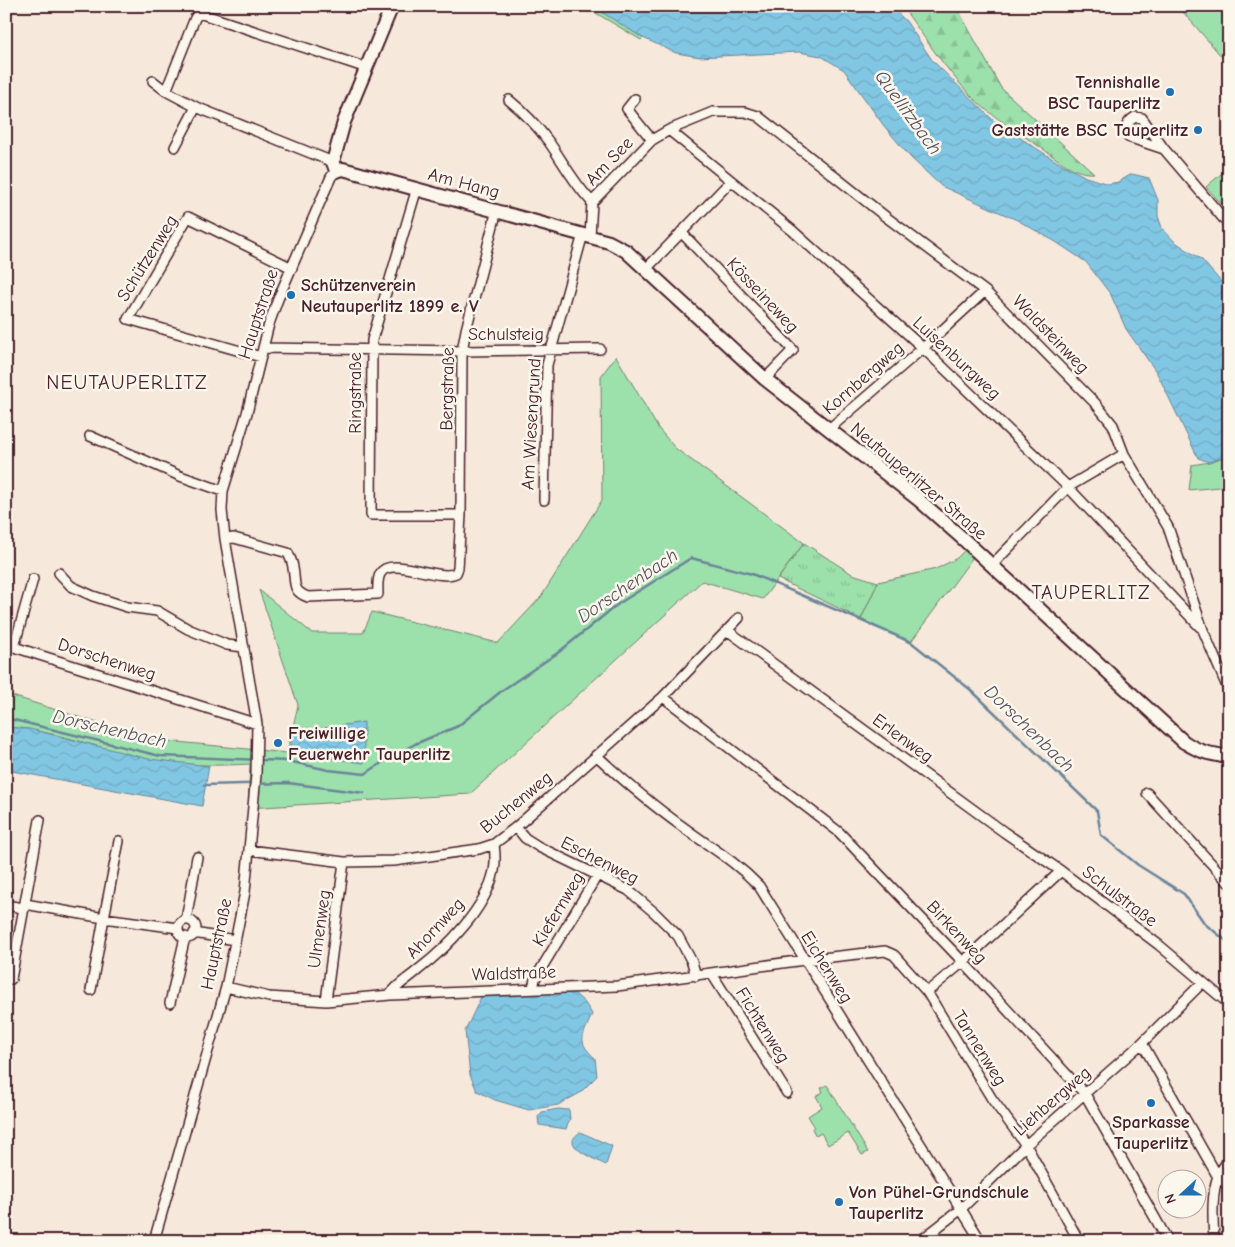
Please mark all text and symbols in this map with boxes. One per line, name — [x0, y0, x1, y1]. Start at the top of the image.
water label: Quellitzbach — [870, 66, 946, 159]
place label: Tennishalle BSC Tauperlitz — [1048, 72, 1160, 114]
marker: Tennishalle BSC Tauperlitz — [1164, 86, 1176, 98]
place label: Gaststätte BSC Tauperlitz — [991, 120, 1188, 141]
marker: Gaststätte BSC Tauperlitz — [1192, 124, 1204, 136]
street label: Am See — [581, 133, 638, 190]
street label: Am Hang — [426, 164, 502, 203]
street label: Schützenweg — [113, 211, 182, 305]
street label: Kösseineweg — [722, 253, 803, 337]
street label: Hauptstraße — [234, 267, 283, 362]
place label: Schützenverein Neutauperlitz 1899 e. V — [301, 275, 479, 317]
marker: Schützenverein Neutauperlitz 1899 e. V — [285, 289, 297, 301]
street label: Waldsteinweg — [1008, 291, 1093, 378]
street label: Luisenburgweg — [908, 312, 1005, 404]
street label: Schulsteig — [468, 324, 544, 345]
street label: Kornbergweg — [819, 337, 908, 419]
street label: Bergstraße — [436, 347, 459, 431]
street label: Ringstraße — [345, 352, 366, 434]
street label: Am Wiesengrund — [518, 358, 545, 490]
district label: NEUTAUPERLITZ — [46, 371, 208, 394]
street label: Neutauperlitzer Straße — [846, 418, 991, 544]
water label: Dorschenbach — [573, 544, 682, 627]
district label: TAUPERLITZ — [1031, 581, 1151, 604]
street label: Dorschenweg — [55, 634, 158, 685]
water label: Dorschenbach — [980, 680, 1079, 777]
water label: Dorschenbach — [51, 705, 169, 753]
street label: Erlenweg — [868, 709, 937, 767]
place label: Freiwillige Feuerwehr Tauperlitz — [288, 723, 450, 765]
marker: Freiwillige Feuerwehr Tauperlitz — [272, 737, 284, 749]
street label: Buchenweg — [476, 767, 557, 838]
street label: Eschenweg — [557, 832, 642, 889]
street label: Schulstraße — [1078, 861, 1161, 931]
street label: Kiefernweg — [528, 868, 589, 950]
street label: Ulmenweg — [304, 888, 335, 970]
street label: Ahornweg — [402, 893, 469, 963]
street label: Hauptstraße — [197, 896, 236, 992]
street label: Birkenweg — [922, 896, 991, 968]
street label: Eichenweg — [796, 927, 857, 1007]
street label: Waldstraße — [471, 962, 557, 985]
street label: Fichtenweg — [731, 983, 794, 1067]
street label: Tannenweg — [948, 1007, 1011, 1090]
street label: Liehbergweg — [1009, 1062, 1095, 1141]
marker: Sparkasse Tauperlitz — [1145, 1097, 1157, 1109]
place label: Sparkasse Tauperlitz — [1112, 1112, 1190, 1154]
north arrow — [1158, 1170, 1208, 1220]
place label: Von Pühel-Grundschule Tauperlitz — [849, 1182, 1029, 1224]
text: N — [1161, 1191, 1180, 1206]
marker: Von Pühel-Grundschule Tauperlitz — [833, 1196, 845, 1208]

